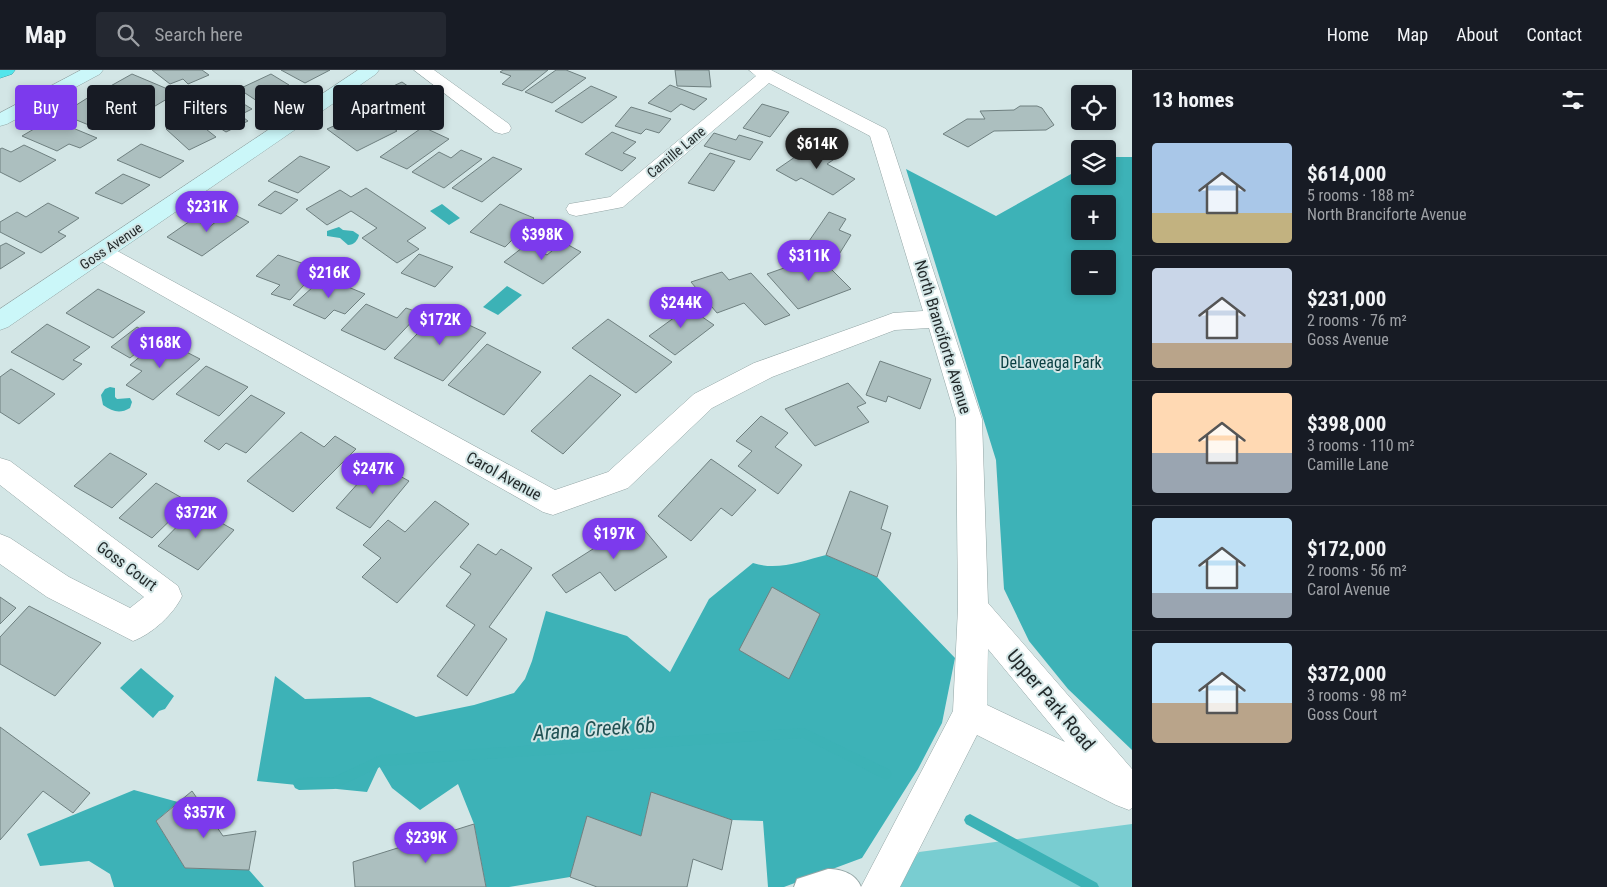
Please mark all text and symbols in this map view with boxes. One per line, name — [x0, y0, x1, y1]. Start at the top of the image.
search box — [96, 12, 446, 57]
text: Map — [25, 21, 66, 49]
icon: search — [114, 21, 142, 49]
text: Search here — [154, 23, 243, 46]
text: Home — [1327, 24, 1369, 45]
text: Map — [1397, 24, 1428, 45]
text: About — [1456, 24, 1498, 45]
text: Contact — [1526, 24, 1582, 45]
chip: Buy — [15, 85, 77, 130]
chip: Rent — [87, 85, 155, 130]
chip: Filters — [165, 85, 245, 130]
chip: New — [255, 85, 323, 130]
chip: Apartment — [333, 85, 444, 130]
map controls — [1071, 85, 1116, 295]
button: locate — [1071, 85, 1116, 130]
icon: filters — [1559, 86, 1587, 114]
text: 13 homes — [1152, 88, 1234, 112]
street label: Camille Lane — [644, 123, 709, 181]
pin: $614K — [782, 128, 852, 170]
text: $614K — [796, 134, 838, 153]
button: layers — [1071, 140, 1116, 185]
text: $614,000 — [1307, 162, 1386, 186]
icon: home — [1192, 163, 1252, 223]
text: 5 rooms · 188 m² — [1307, 186, 1415, 205]
pin: $231K — [172, 190, 242, 233]
button: + — [1071, 195, 1116, 240]
text: $231K — [186, 197, 228, 216]
text: North Branciforte Avenue — [1307, 205, 1466, 224]
pin: $398K — [507, 218, 577, 261]
street label: Goss Avenue — [77, 219, 146, 273]
text: $398K — [521, 225, 563, 244]
pin: $311K — [774, 240, 844, 282]
text: $311K — [788, 246, 830, 265]
button: − — [1071, 250, 1116, 295]
pin: $216K — [294, 256, 364, 299]
street label: North Branciforte Avenue — [911, 258, 975, 416]
text: $216K — [308, 263, 350, 282]
pin: $244K — [646, 286, 716, 329]
text: $231,000 — [1307, 287, 1386, 311]
icon: home — [1192, 288, 1252, 348]
text: $244K — [660, 293, 702, 312]
pin: $172K — [405, 304, 475, 346]
text: $172K — [419, 310, 461, 329]
text: 2 rooms · 76 m² — [1307, 311, 1407, 330]
pin: $168K — [125, 326, 195, 369]
text: Goss Avenue — [1307, 330, 1389, 349]
text: $168K — [139, 333, 181, 352]
park label: DeLaveaga Park — [1000, 353, 1103, 372]
text: $398,000 — [1307, 412, 1386, 436]
icon: home — [1192, 413, 1252, 473]
text: 3 rooms · 110 m² — [1307, 436, 1415, 455]
street label: Carol Avenue — [463, 448, 545, 504]
pin: $247K — [338, 452, 408, 495]
text: Camille Lane — [1307, 455, 1389, 474]
text: $247K — [352, 459, 394, 478]
pin: $372K — [161, 496, 231, 539]
text: $372K — [175, 503, 217, 522]
pin: $197K — [579, 518, 649, 560]
text: $197K — [593, 524, 635, 543]
street label: Goss Court — [93, 537, 161, 595]
text: $172,000 — [1307, 537, 1386, 561]
icon: home — [1192, 538, 1252, 598]
text: 2 rooms · 56 m² — [1307, 561, 1407, 580]
text: Carol Avenue — [1307, 580, 1390, 599]
street label: Upper Park Road — [1002, 645, 1100, 755]
text: $372,000 — [1307, 662, 1386, 686]
icon: home — [1192, 663, 1252, 723]
text: 3 rooms · 98 m² — [1307, 686, 1407, 705]
text: Goss Court — [1307, 705, 1378, 724]
water label: Arana Creek 6b — [531, 713, 656, 745]
pin: $357K — [169, 796, 239, 839]
text: $357K — [183, 803, 225, 822]
pin: $239K — [391, 822, 461, 864]
text: $239K — [405, 828, 447, 847]

